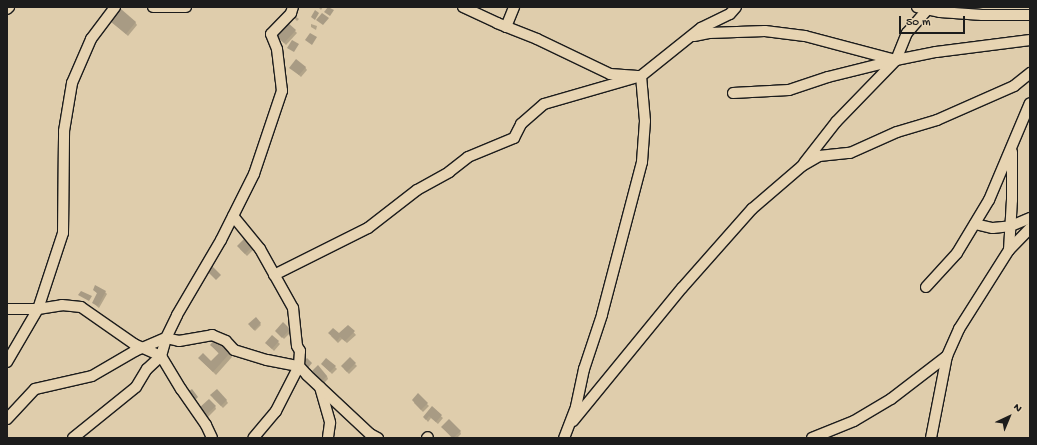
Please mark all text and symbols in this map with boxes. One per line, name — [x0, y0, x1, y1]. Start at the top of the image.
scale bar — [901, 8, 967, 34]
text: 50 m — [906, 16, 931, 30]
north arrow — [989, 397, 1029, 437]
text: N — [1011, 402, 1024, 415]

